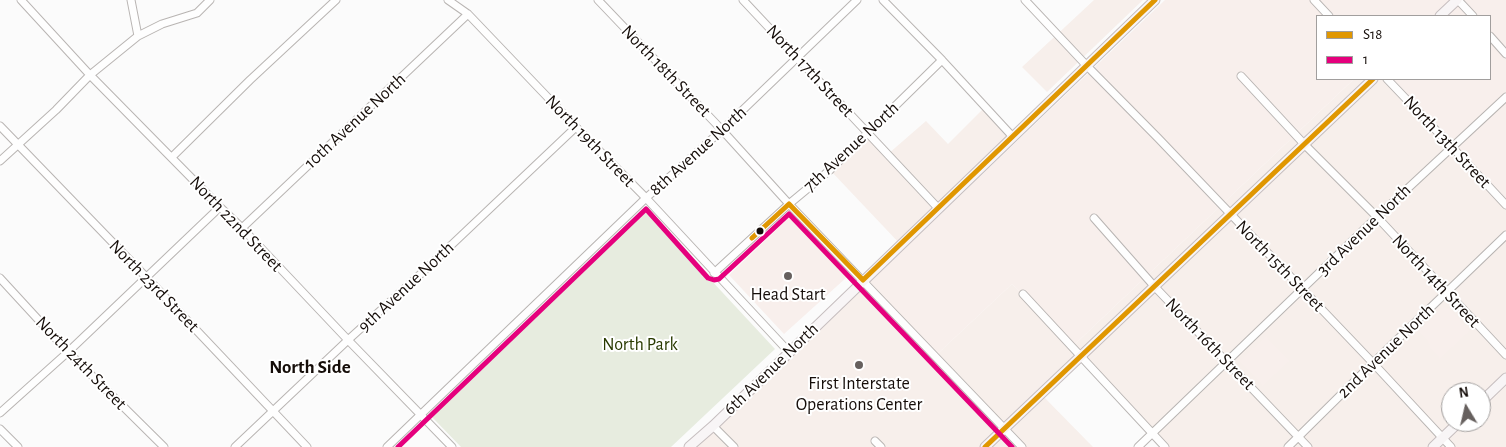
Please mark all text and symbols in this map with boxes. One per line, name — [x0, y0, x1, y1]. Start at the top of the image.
legend — [1316, 15, 1491, 80]
street label: North 18th Street — [617, 20, 715, 122]
street label: North 17th Street — [762, 20, 858, 122]
text: S18 — [1363, 27, 1382, 42]
text: 1 — [1363, 52, 1368, 67]
street label: 10th Avenue North — [300, 69, 410, 173]
street label: North 19th Street — [541, 90, 639, 192]
street label: North 13th Street — [1399, 91, 1495, 193]
street label: 7th Avenue North — [799, 97, 903, 197]
street label: 8th Avenue North — [645, 102, 751, 200]
street label: North 22nd Street — [185, 172, 287, 276]
street label: 3rd Avenue North — [1312, 180, 1416, 280]
street label: North 15th Street — [1231, 216, 1329, 316]
unlabelled marker — [755, 226, 765, 236]
street label: North 14th Street — [1387, 230, 1485, 332]
street label: North 23rd Street — [104, 235, 204, 337]
street label: 9th Avenue North — [353, 237, 459, 337]
marker: Head Start — [782, 270, 794, 282]
place label: Head Start — [751, 284, 825, 306]
street label: North 16th Street — [1161, 293, 1259, 395]
street label: 2nd Avenue North — [1333, 299, 1439, 403]
street label: North 24th Street — [31, 312, 131, 414]
street label: 6th Avenue North — [719, 318, 823, 420]
park label: North Park — [602, 334, 678, 356]
district label: North Side — [269, 356, 351, 378]
marker: First Interstate Operations Center — [853, 359, 865, 371]
place label: First Interstate Operations Center — [796, 373, 922, 416]
north arrow — [1441, 382, 1491, 432]
text: N — [1458, 385, 1470, 401]

